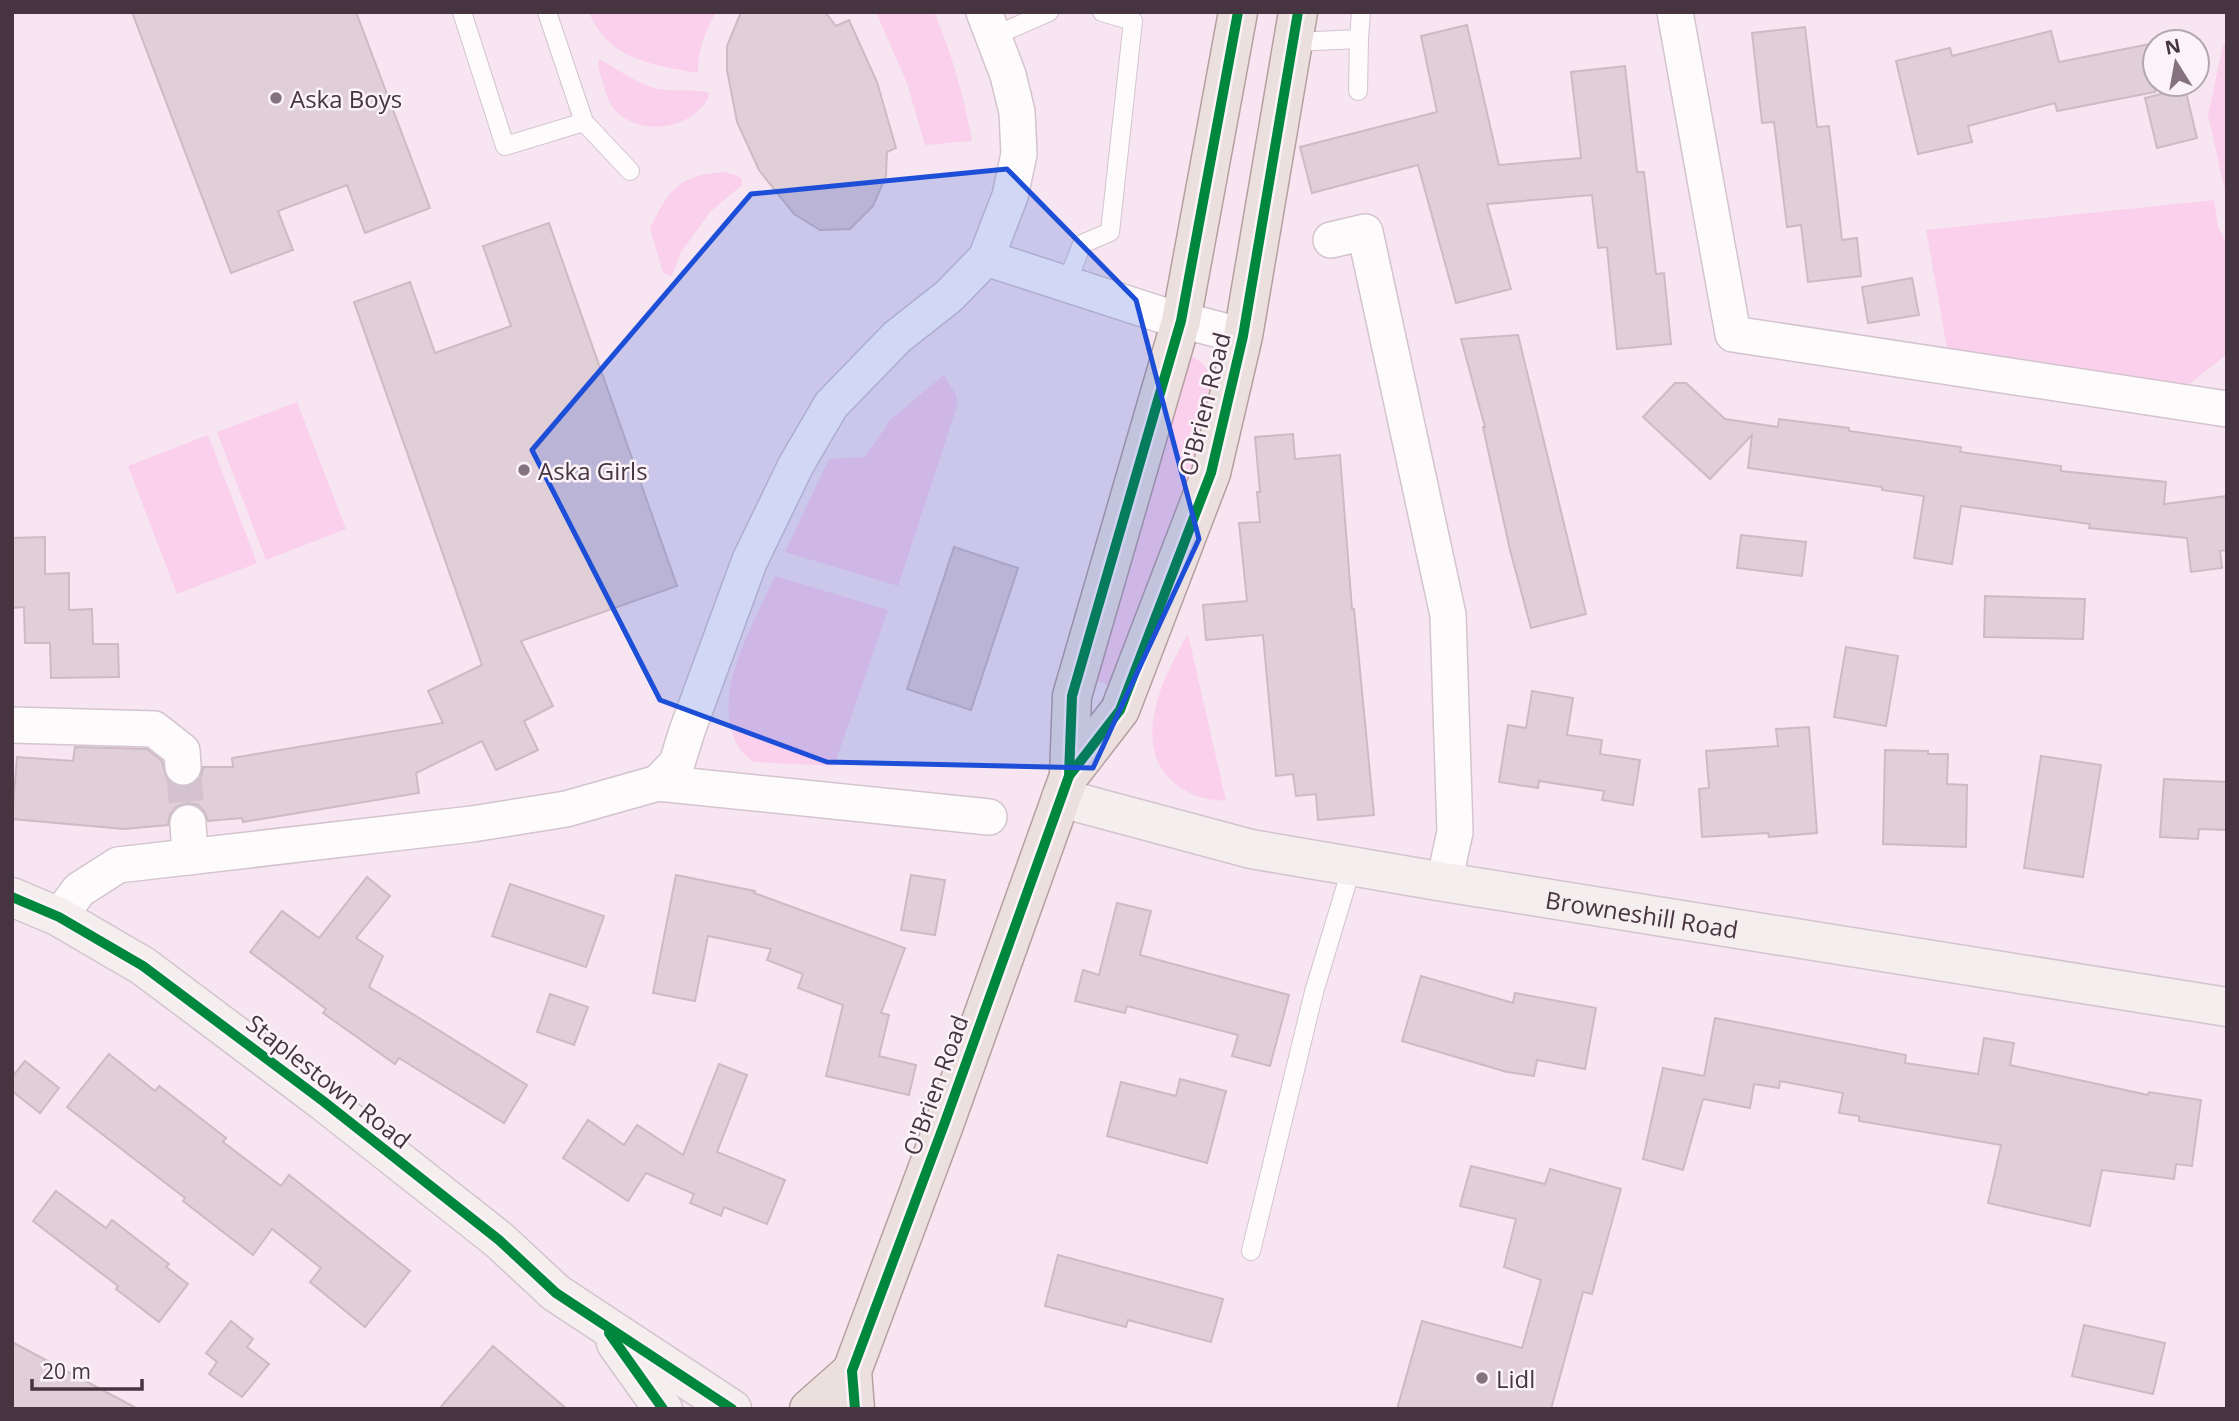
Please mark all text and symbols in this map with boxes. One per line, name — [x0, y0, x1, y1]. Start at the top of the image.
north arrow — [2141, 28, 2211, 98]
text: N — [2163, 32, 2183, 61]
place label: Aska Boys — [290, 82, 402, 115]
marker: Aska Boys — [268, 90, 284, 106]
street label: O'Brien Road — [1170, 329, 1238, 479]
place label: Aska Girls — [538, 454, 648, 487]
marker: Aska Girls — [516, 462, 532, 478]
street label: Browneshill Road — [1543, 882, 1741, 945]
street label: Staplestown Road — [240, 1006, 418, 1156]
street label: O'Brien Road — [894, 1010, 976, 1160]
scale bar — [32, 1348, 142, 1392]
text: 20 m — [42, 1357, 91, 1385]
place label: Lidl — [1496, 1362, 1535, 1395]
marker: Lidl — [1474, 1370, 1490, 1386]

